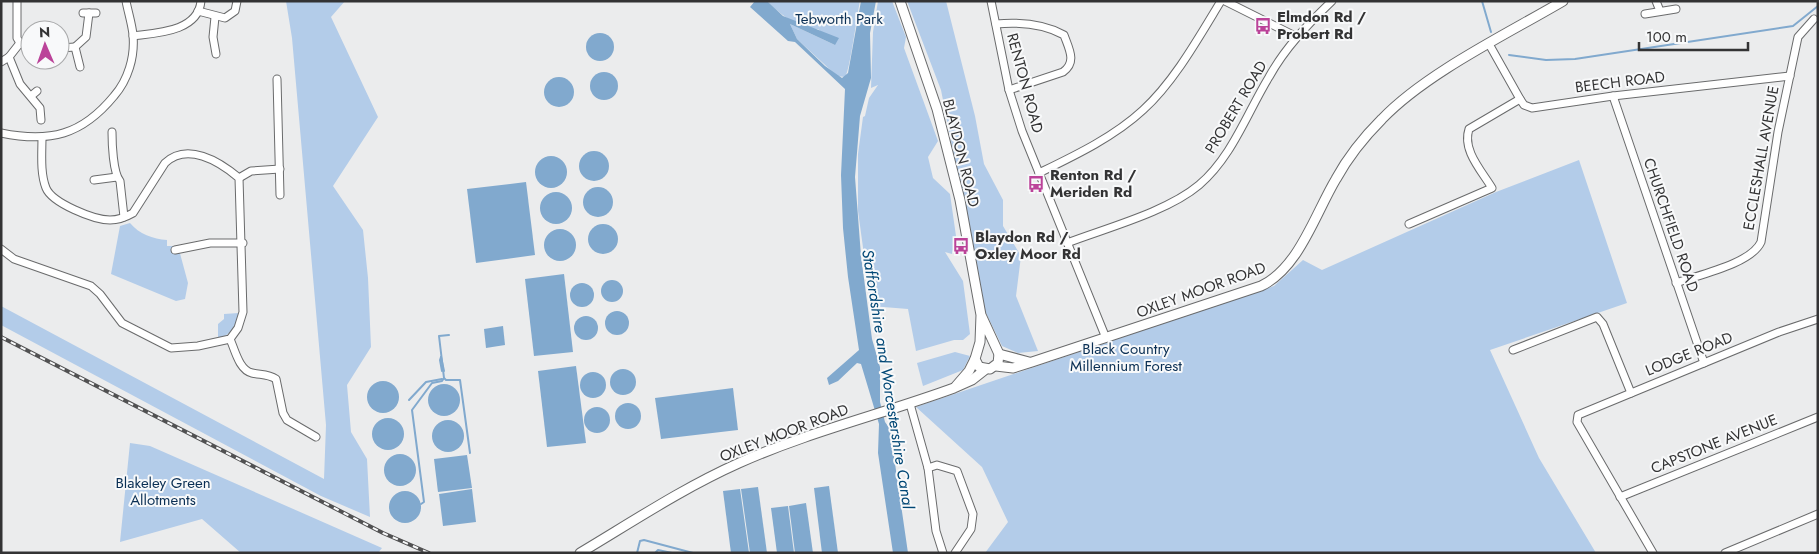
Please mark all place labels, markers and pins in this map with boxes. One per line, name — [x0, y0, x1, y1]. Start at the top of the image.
place label: Elmdon Rd / Probert Rd — [1277, 6, 1366, 45]
bus stop icon: Elmdon Rd / Probert Rd — [1253, 16, 1273, 36]
place label: Renton Rd / Meriden Rd — [1050, 164, 1136, 203]
bus stop icon: Renton Rd / Meriden Rd — [1026, 174, 1046, 194]
place label: Blaydon Rd / Oxley Moor Rd — [975, 226, 1081, 265]
bus stop icon: Blaydon Rd / Oxley Moor Rd — [951, 236, 971, 256]

